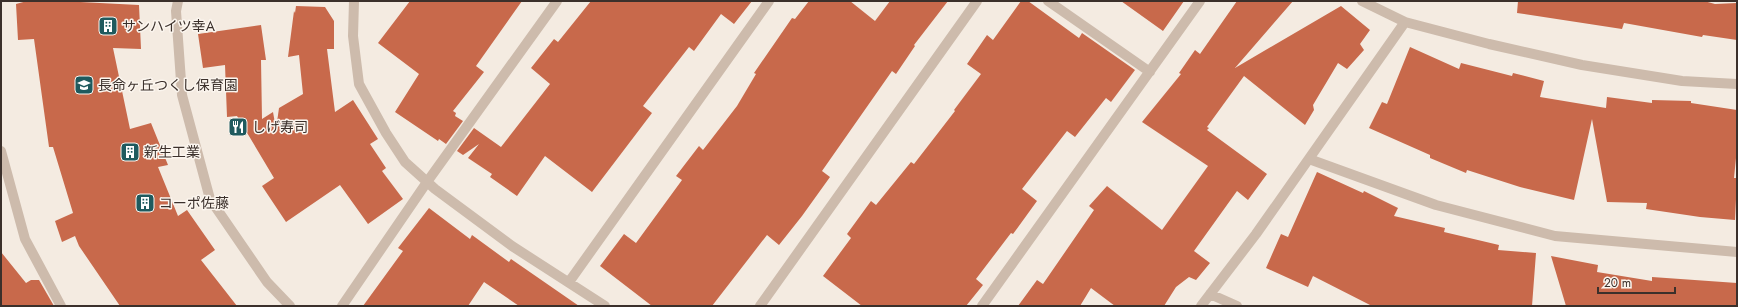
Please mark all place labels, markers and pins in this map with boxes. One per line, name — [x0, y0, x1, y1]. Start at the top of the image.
building icon: サンハイツ幸A — [97, 15, 119, 37]
place label: サンハイツ幸A — [122, 16, 216, 36]
school or university icon: 長命ヶ丘つくし保育園 — [73, 74, 95, 96]
place label: 長命ヶ丘つくし保育園 — [98, 75, 238, 95]
restaurant icon: しげ寿司 — [227, 116, 249, 138]
place label: しげ寿司 — [252, 117, 308, 137]
building icon: 新生工業 — [119, 141, 141, 163]
place label: 新生工業 — [144, 142, 200, 162]
building icon: コーポ佐藤 — [134, 192, 156, 214]
place label: コーポ佐藤 — [159, 193, 229, 213]

